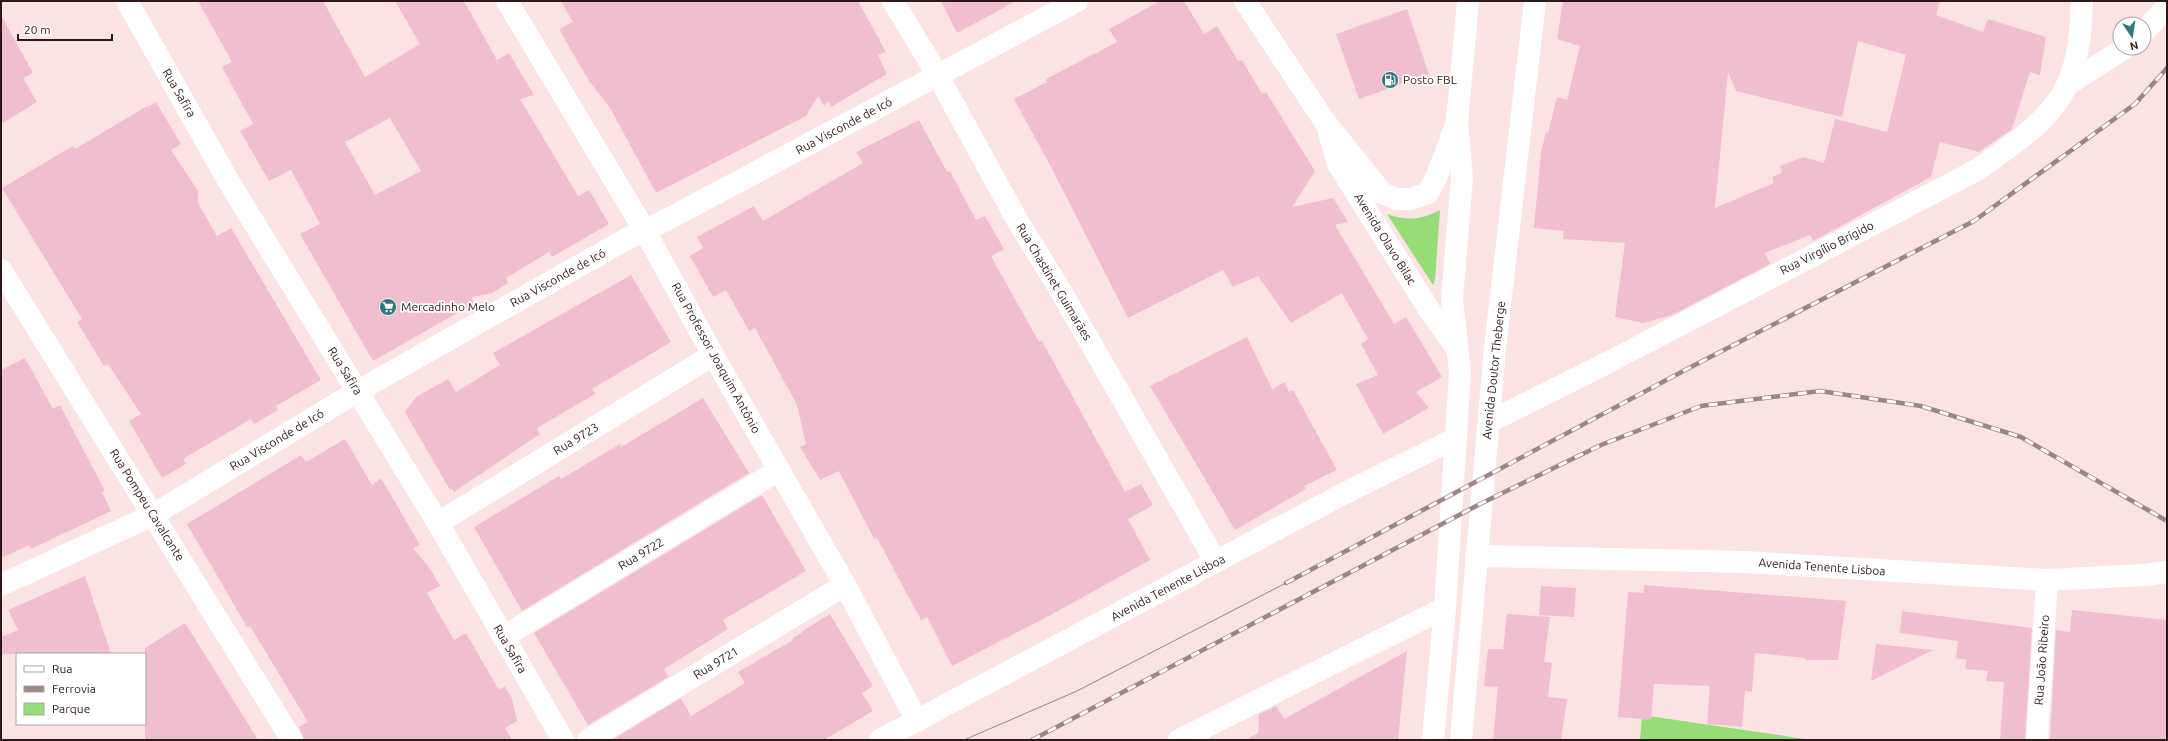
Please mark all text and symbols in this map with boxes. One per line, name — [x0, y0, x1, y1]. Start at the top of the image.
scale bar — [18, 16, 112, 42]
north arrow — [2112, 16, 2152, 56]
text: 20 m — [24, 23, 51, 36]
text: N — [2129, 39, 2140, 53]
street label: Rua Safira — [160, 66, 199, 119]
fuel station icon: Posto FBL — [1380, 70, 1400, 90]
place label: Posto FBL — [1403, 73, 1457, 86]
street label: Rua Visconde de Icó — [793, 95, 894, 156]
street label: Avenida Olavo Bilac — [1352, 191, 1419, 287]
street label: Rua Virgílio Brígido — [1778, 218, 1876, 277]
street label: Rua Chastinet Guimarães — [1014, 221, 1095, 343]
street label: Rua Visconde de Icó — [508, 246, 608, 309]
street label: Rua Professor Joaquim Antônio — [670, 280, 763, 435]
supermarket icon: Mercadinho Melo — [378, 297, 398, 317]
place label: Mercadinho Melo — [401, 300, 495, 313]
street label: Avenida Doutor Theberge — [1480, 300, 1507, 440]
street label: Rua Safira — [326, 344, 365, 397]
street label: Rua Visconde de Icó — [227, 406, 326, 473]
street label: Rua 9723 — [551, 420, 601, 457]
street label: Rua Pompeu Cavalcante — [108, 446, 187, 563]
street label: Rua 9722 — [616, 535, 666, 572]
street label: Avenida Tenente Lisboa — [1108, 552, 1227, 623]
street label: Avenida Tenente Lisboa — [1758, 556, 1886, 577]
street label: Rua João Ribeiro — [2032, 614, 2051, 706]
street label: Rua Safira — [491, 622, 530, 675]
street label: Rua 9721 — [691, 644, 741, 681]
legend — [16, 653, 146, 725]
text: Rua — [52, 662, 73, 675]
text: Ferrovia — [52, 682, 96, 695]
text: Parque — [52, 702, 90, 715]

